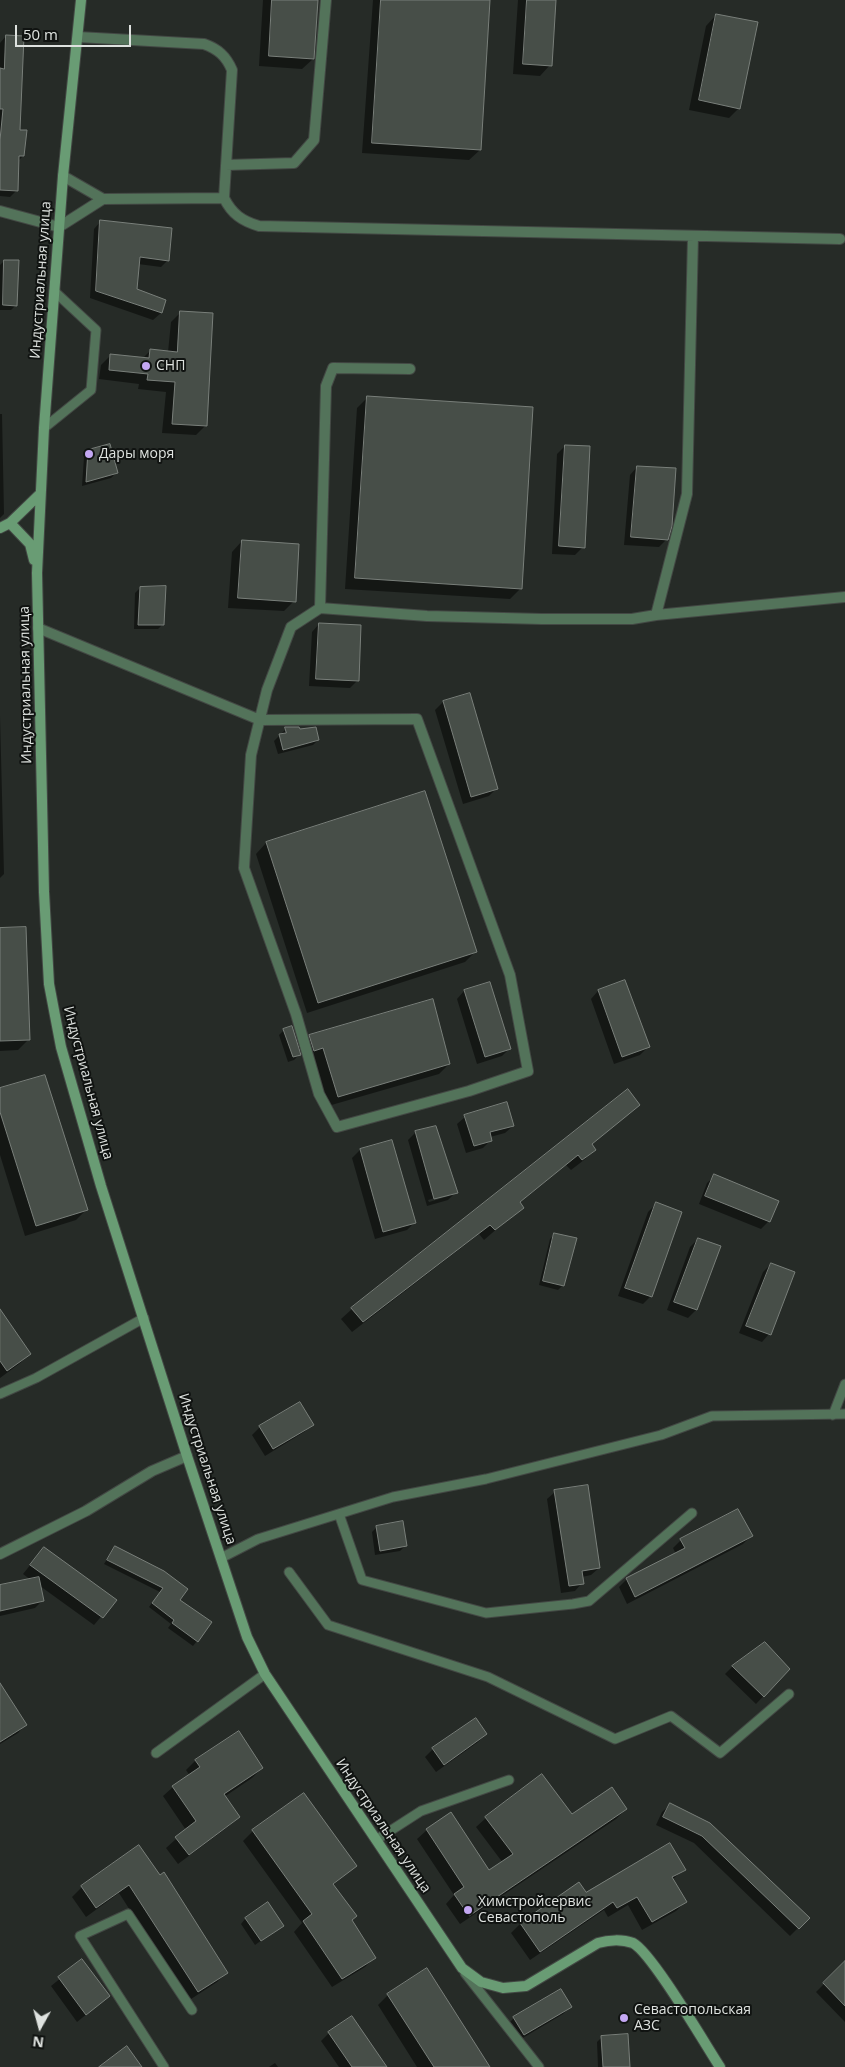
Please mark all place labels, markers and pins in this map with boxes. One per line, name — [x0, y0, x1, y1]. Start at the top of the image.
place label: СНП — [156, 358, 185, 374]
marker: СНП — [140, 360, 152, 372]
place label: Дары моря — [99, 446, 174, 462]
marker: Дары моря — [83, 448, 95, 460]
place label: Химстройсервис Севастополь — [478, 1894, 591, 1926]
marker: Химстройсервис Севастополь — [462, 1904, 474, 1916]
place label: Севастопольская АЗС — [634, 2002, 751, 2034]
marker: Севастопольская АЗС — [618, 2012, 630, 2024]

